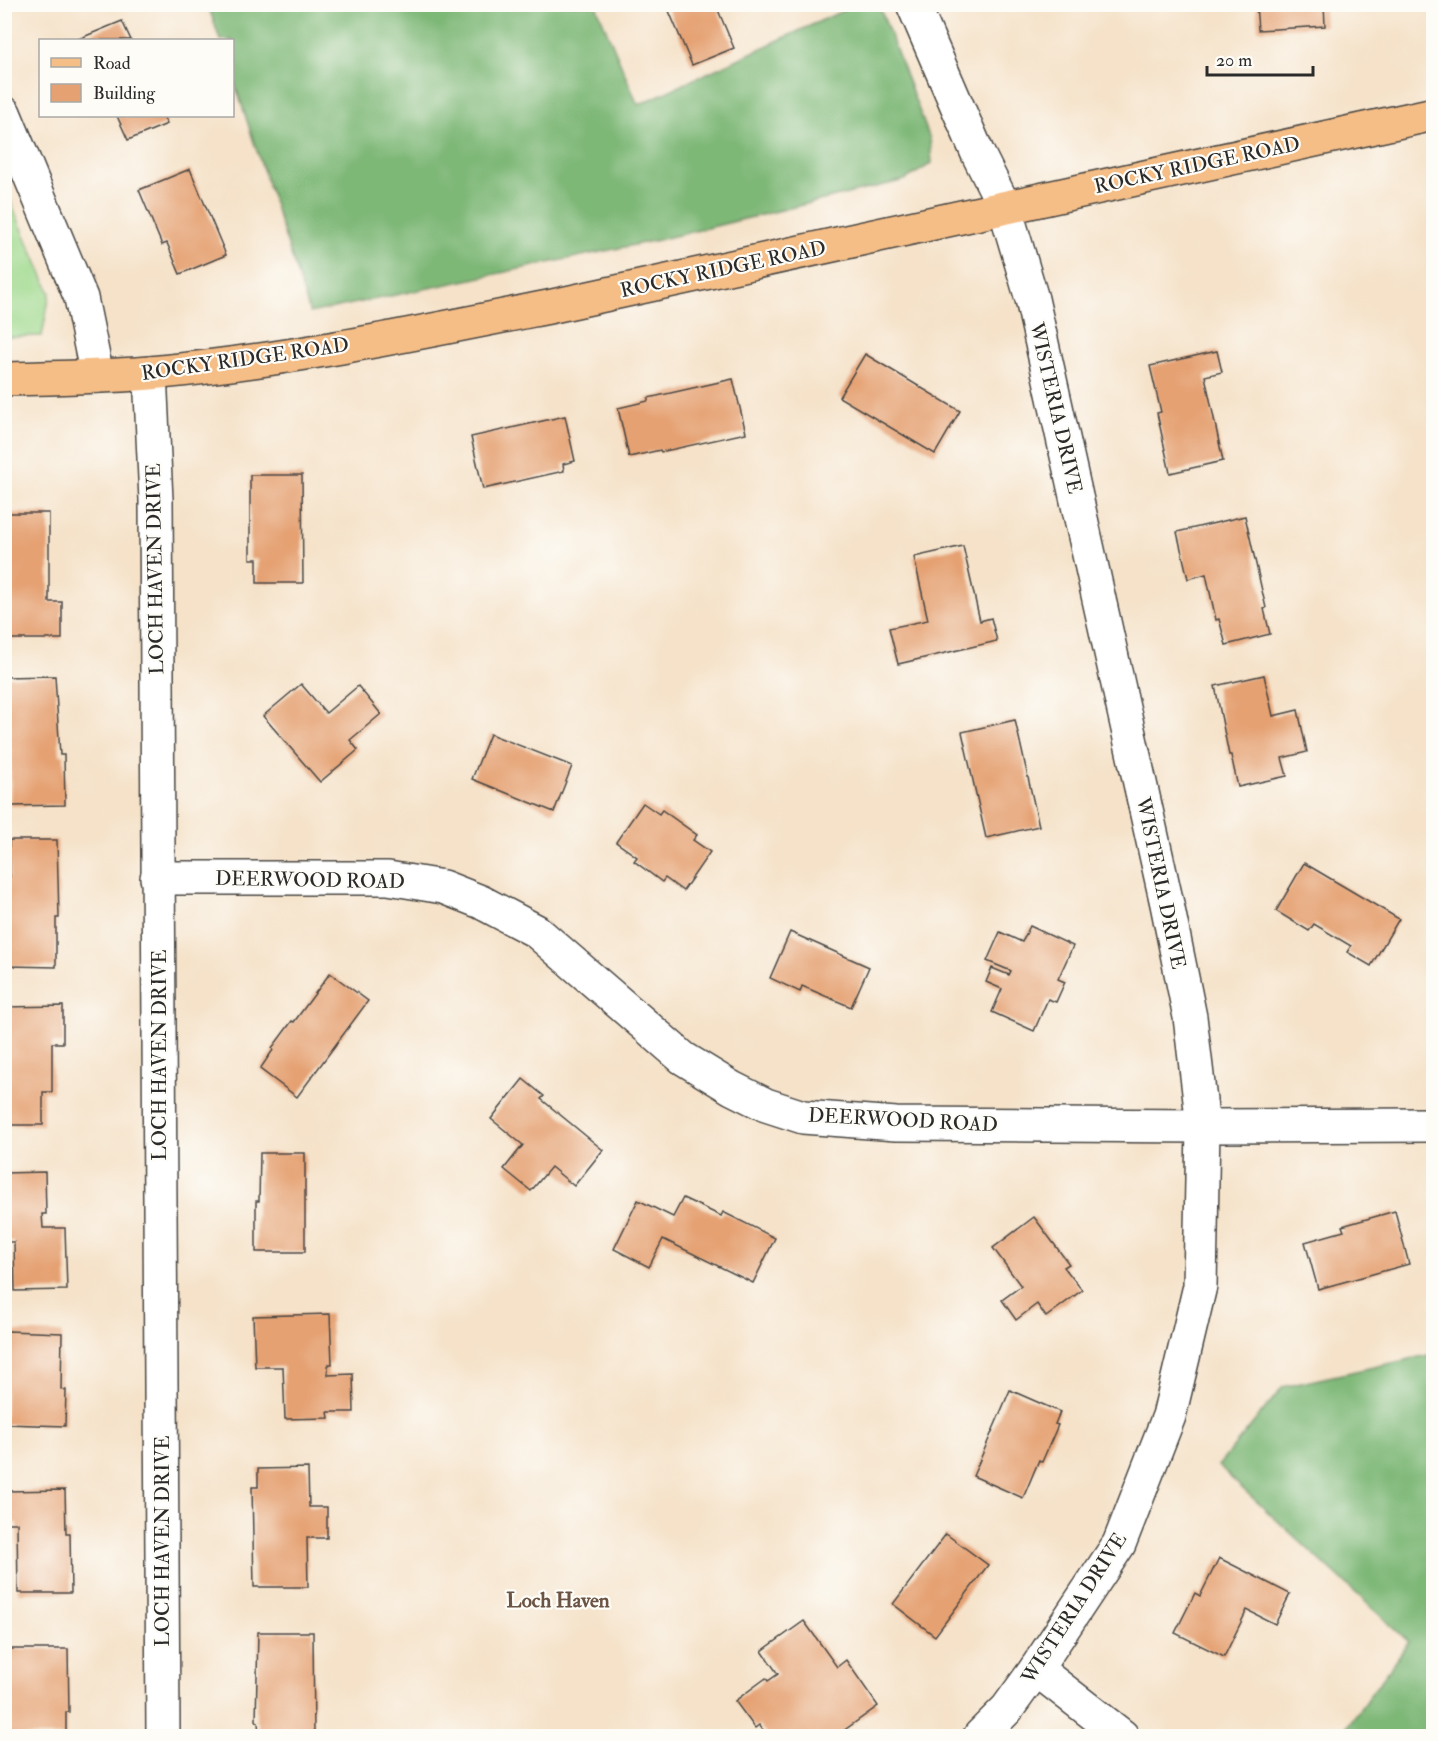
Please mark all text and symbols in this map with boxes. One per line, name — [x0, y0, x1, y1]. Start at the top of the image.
legend — [39, 39, 234, 117]
scale bar — [1207, 39, 1314, 77]
text: 20 m — [1216, 49, 1252, 72]
text: Road — [93, 52, 131, 75]
text: Building — [93, 82, 156, 105]
street label: ROCKY RIDGE ROAD — [1092, 131, 1302, 199]
street label: ROCKY RIDGE ROAD — [618, 235, 828, 303]
street label: WISTERIA DRIVE — [1024, 319, 1088, 496]
street label: ROCKY RIDGE ROAD — [139, 332, 351, 386]
street label: LOCH HAVEN DRIVE — [141, 463, 169, 675]
street label: WISTERIA DRIVE — [1130, 794, 1191, 971]
street label: DEERWOOD ROAD — [215, 866, 405, 894]
street label: LOCH HAVEN DRIVE — [147, 949, 172, 1161]
street label: DEERWOOD ROAD — [807, 1103, 999, 1137]
street label: LOCH HAVEN DRIVE — [150, 1435, 175, 1647]
street label: WISTERIA DRIVE — [1015, 1528, 1132, 1689]
district label: Loch Haven — [506, 1587, 610, 1614]

